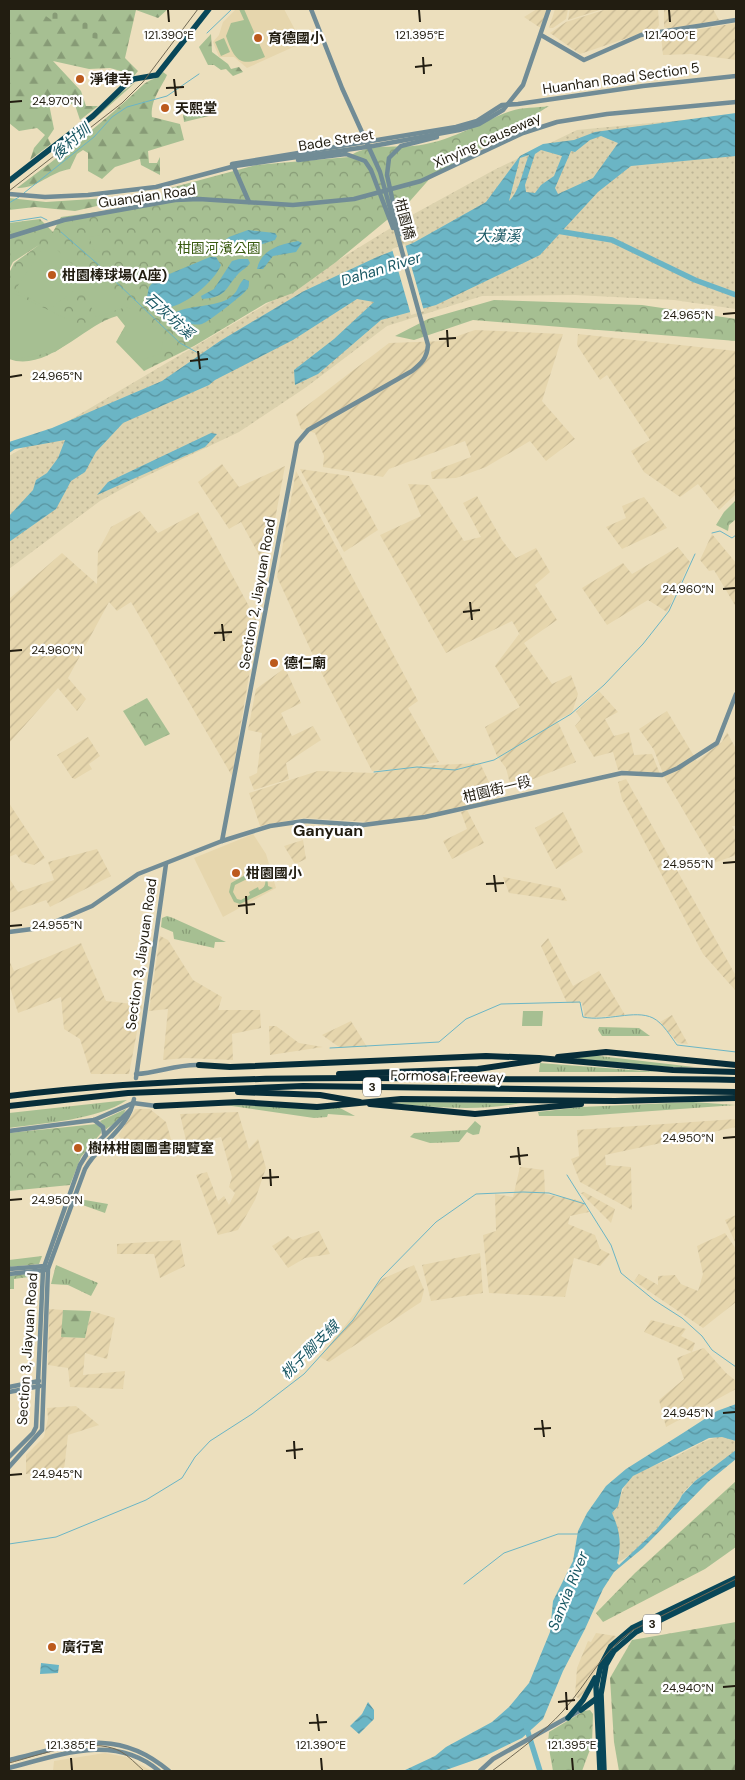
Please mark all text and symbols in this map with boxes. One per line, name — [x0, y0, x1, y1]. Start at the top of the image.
text: 121.390°E — [144, 27, 194, 43]
text: 121.395°E — [395, 27, 445, 43]
text: 121.400°E — [644, 27, 696, 43]
place label: 育德國小 — [268, 29, 324, 47]
marker: 育德國小 — [252, 32, 264, 44]
street label: Huanhan Road Section 5 — [541, 58, 701, 98]
place label: 淨律寺 — [90, 70, 132, 88]
marker: 淨律寺 — [74, 73, 86, 85]
text: 24.970°N — [32, 93, 82, 109]
place label: 天熙堂 — [175, 99, 217, 117]
marker: 天熙堂 — [159, 102, 171, 114]
street label: Xinying Causeway — [430, 108, 544, 172]
water label: 後村圳 — [47, 118, 96, 164]
street label: Bade Street — [297, 125, 375, 155]
street label: Guanqian Road — [97, 180, 197, 212]
street label: 柑園橋 — [391, 196, 419, 242]
water label: 大漢溪 — [475, 226, 522, 246]
park label: 柑園河濱公園 — [177, 239, 261, 257]
water label: Dahan River — [338, 247, 424, 291]
place label: 柑園棒球場(A座) — [62, 266, 168, 284]
marker: 柑園棒球場(A座) — [46, 269, 58, 281]
water label: 石灰坑溪 — [140, 288, 199, 345]
text: 24.965°N — [663, 307, 713, 323]
text: 24.965°N — [32, 368, 82, 384]
street label: Section 2, Jiayuan Road — [235, 517, 279, 671]
text: 24.960°N — [662, 581, 714, 597]
text: 24.960°N — [31, 642, 83, 658]
place label: 德仁廟 — [284, 654, 326, 672]
marker: 德仁廟 — [268, 657, 280, 669]
street label: 柑園街一段 — [461, 772, 533, 806]
district label: Ganyuan — [293, 820, 363, 841]
text: 24.955°N — [663, 856, 713, 872]
place label: 柑園國小 — [246, 864, 302, 882]
marker: 柑園國小 — [230, 867, 242, 879]
street label: Section 3, Jiayuan Road — [121, 877, 161, 1031]
text: 24.955°N — [32, 917, 82, 933]
street label: Formosa Freeway — [390, 1066, 504, 1086]
road number: 3 — [363, 1078, 381, 1096]
text: 24.950°N — [662, 1130, 714, 1146]
place label: 樹林柑園圖書閱覽室 — [88, 1139, 214, 1157]
marker: 樹林柑園圖書閱覽室 — [72, 1142, 84, 1154]
text: 24.950°N — [31, 1192, 83, 1208]
street label: Section 3, Jiayuan Road — [13, 1272, 41, 1426]
water label: 桃子腳支線 — [276, 1315, 345, 1384]
text: 24.945°N — [663, 1405, 713, 1421]
text: 24.945°N — [32, 1466, 82, 1482]
water label: Sanxia River — [543, 1548, 593, 1634]
road number: 3 — [643, 1615, 661, 1634]
place label: 廣行宮 — [62, 1638, 104, 1656]
marker: 廣行宮 — [46, 1641, 58, 1653]
text: 24.940°N — [662, 1680, 714, 1696]
text: 121.385°E — [46, 1737, 96, 1753]
text: 121.390°E — [296, 1737, 346, 1753]
text: 121.395°E — [547, 1737, 597, 1753]

